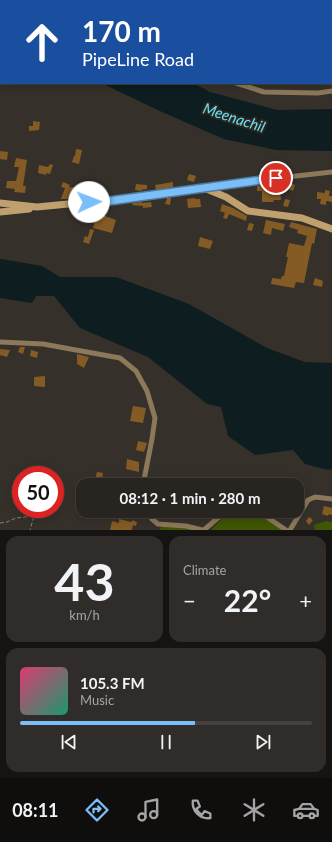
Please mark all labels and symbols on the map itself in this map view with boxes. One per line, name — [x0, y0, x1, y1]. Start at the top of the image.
water label: Meenachil — [201, 99, 268, 136]
pin — [259, 161, 293, 195]
position arrow — [68, 181, 110, 223]
speed limit sign: 50 — [12, 466, 64, 518]

